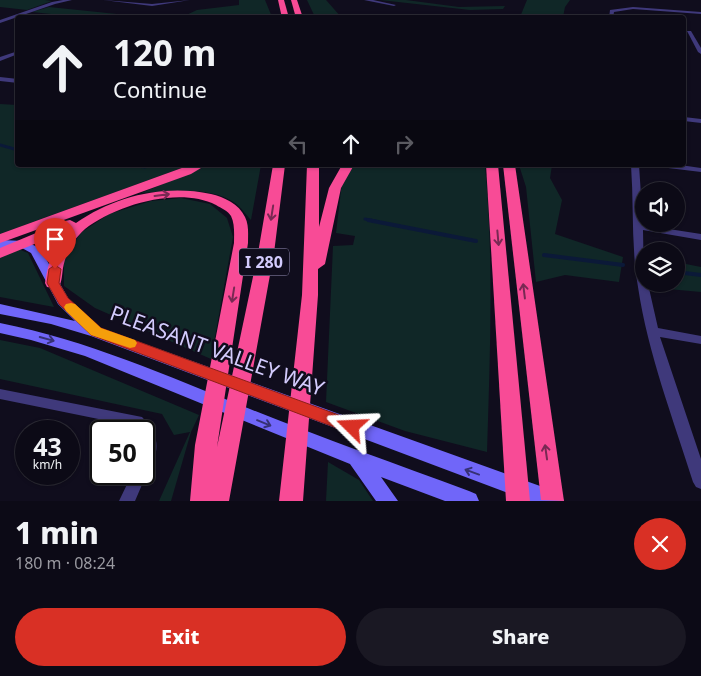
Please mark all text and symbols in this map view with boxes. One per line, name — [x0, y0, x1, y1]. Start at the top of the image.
text: 120 m — [113, 29, 216, 76]
icon: ahead — [30, 35, 95, 100]
text: Continue — [113, 74, 207, 104]
icon: left — [284, 130, 312, 158]
icon: ahead — [337, 130, 365, 158]
icon: right — [390, 130, 418, 158]
map controls — [635, 182, 685, 292]
button: sound — [635, 182, 685, 232]
one-way arrow — [154, 190, 170, 200]
one-way arrow — [267, 205, 277, 221]
pin — [34, 218, 76, 269]
icon: arrive — [41, 225, 69, 253]
one-way arrow — [493, 229, 503, 245]
button: layers — [635, 242, 685, 292]
road number: I 280 — [239, 248, 289, 276]
one-way arrow — [519, 283, 529, 299]
one-way arrow — [227, 287, 237, 303]
street label: PLEASANT VALLEY WAY — [106, 298, 328, 402]
one-way arrow — [39, 335, 55, 345]
position arrow — [325, 400, 377, 452]
one-way arrow — [256, 419, 271, 428]
speed limit sign: 50 — [90, 420, 155, 485]
text: 43 — [33, 429, 62, 463]
one-way arrow — [540, 445, 550, 461]
text: km/h — [33, 456, 62, 473]
one-way arrow — [464, 467, 480, 476]
text: 1 min — [15, 512, 99, 553]
button: close — [634, 518, 686, 570]
text: 180 m · 08:24 — [15, 552, 115, 574]
button: Exit — [15, 608, 346, 666]
button: Share — [356, 608, 686, 666]

